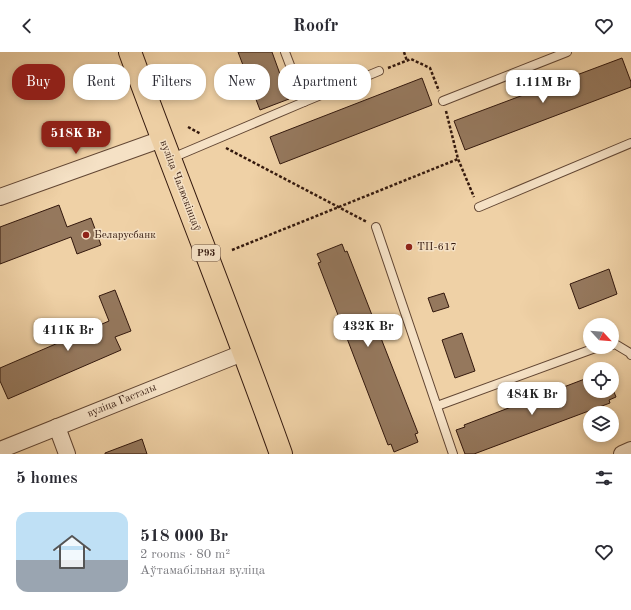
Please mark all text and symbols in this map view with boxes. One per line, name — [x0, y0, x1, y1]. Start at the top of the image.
icon: back — [16, 15, 38, 37]
icon: heart — [593, 15, 615, 37]
text: Roofr — [293, 17, 338, 35]
chip: Buy — [12, 64, 65, 100]
chip: Rent — [73, 64, 130, 100]
chip: Filters — [138, 64, 206, 100]
chip: New — [214, 64, 270, 100]
chip: Apartment — [278, 64, 371, 100]
pin: 1.11M Br — [502, 70, 584, 104]
text: 1.11M Br — [515, 76, 571, 89]
pin: 518K Br — [39, 121, 113, 155]
text: 518K Br — [50, 127, 102, 140]
street label: вуліца Чалюскінцаў — [158, 139, 202, 233]
marker: Беларусбанк — [81, 230, 91, 240]
place label: Беларусбанк — [94, 230, 156, 241]
marker: ТП-617 — [404, 242, 414, 252]
place label: ТП-617 — [417, 242, 457, 253]
road number: Р93 — [192, 245, 220, 261]
pin: 432K Br — [331, 314, 405, 348]
pin: 411K Br — [31, 318, 105, 352]
north arrow — [583, 318, 619, 354]
map controls — [583, 318, 619, 442]
text: 432K Br — [342, 320, 394, 333]
text: 411K Br — [42, 324, 94, 337]
button: locate — [583, 362, 619, 398]
street label: вуліца Гастэлы — [86, 382, 158, 420]
pin: 484K Br — [495, 382, 569, 416]
text: 484K Br — [506, 388, 558, 401]
button: layers — [583, 406, 619, 442]
icon: filters — [593, 467, 615, 489]
text: 5 homes — [16, 470, 78, 487]
icon: home — [48, 528, 96, 576]
text: 518 000 Br — [140, 528, 228, 545]
icon: heart — [593, 541, 615, 563]
text: 2 rooms · 80 m² — [140, 548, 230, 561]
text: Аўтамабільная вуліца — [140, 564, 265, 577]

